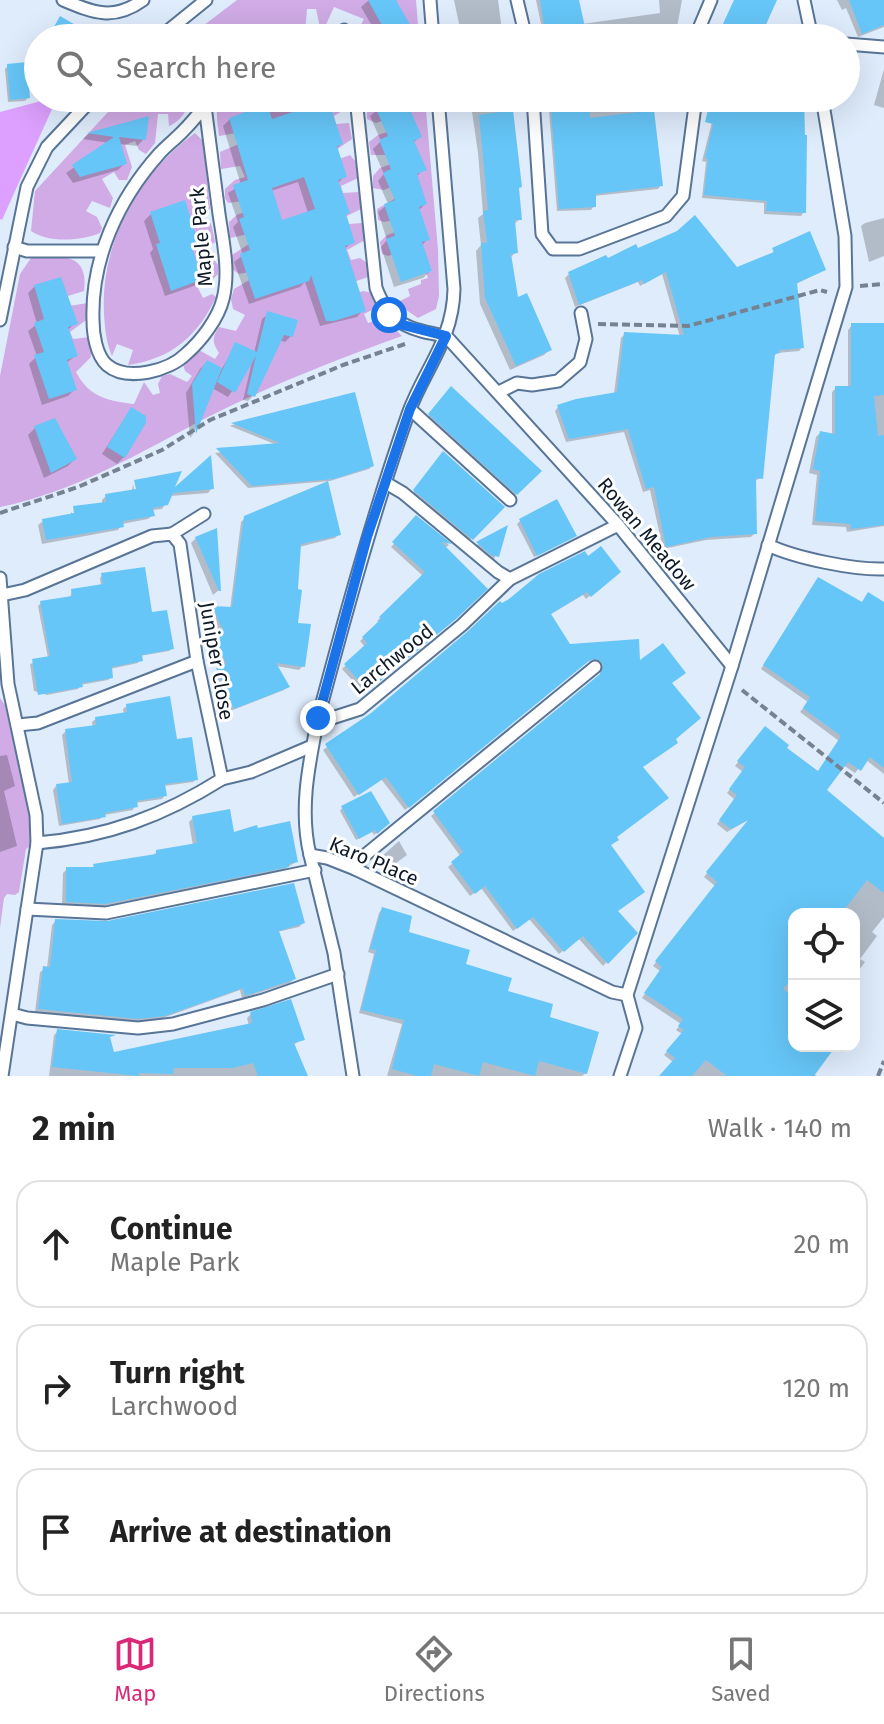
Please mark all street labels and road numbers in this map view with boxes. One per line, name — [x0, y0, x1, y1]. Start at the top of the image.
street label: Maple Park — [185, 186, 217, 288]
street label: Rowan Meadow — [593, 472, 701, 596]
street label: Juniper Close — [195, 600, 239, 722]
street label: Larchwood — [346, 619, 438, 699]
street label: Karo Place — [326, 831, 422, 891]

